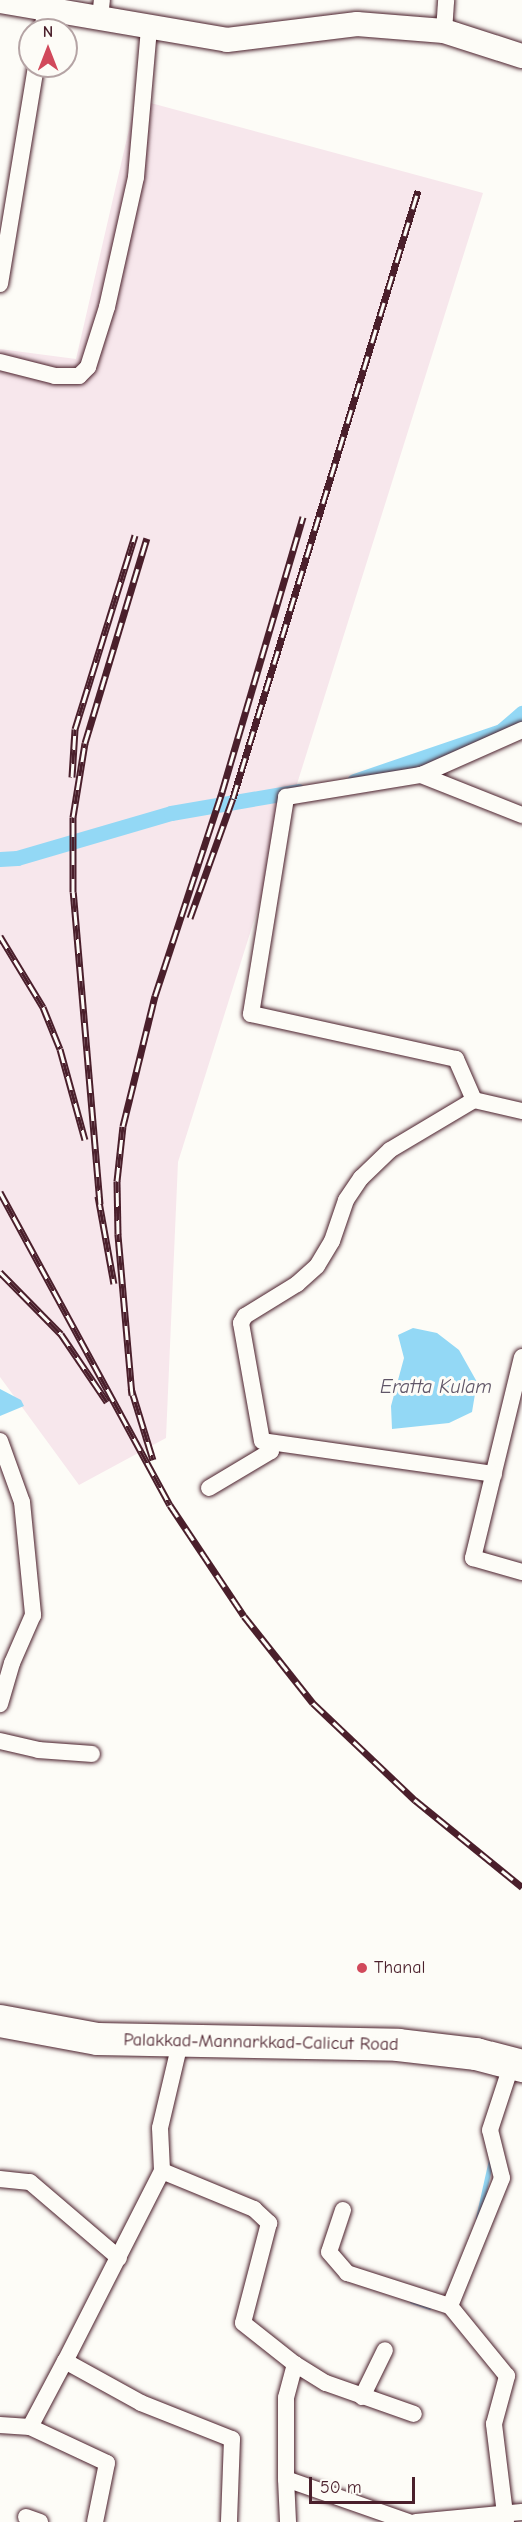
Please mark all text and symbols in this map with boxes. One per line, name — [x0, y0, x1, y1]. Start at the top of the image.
north arrow — [18, 18, 78, 78]
text: N — [43, 23, 53, 41]
water label: Eratta Kulam — [380, 1374, 492, 1398]
place label: Thanal — [374, 1957, 426, 1979]
marker: Thanal — [355, 1961, 369, 1975]
street label: Palakkad-Mannarkkad-Calicut Road — [123, 2030, 399, 2056]
scale bar — [312, 2465, 418, 2503]
text: 50 m — [320, 2477, 362, 2498]

